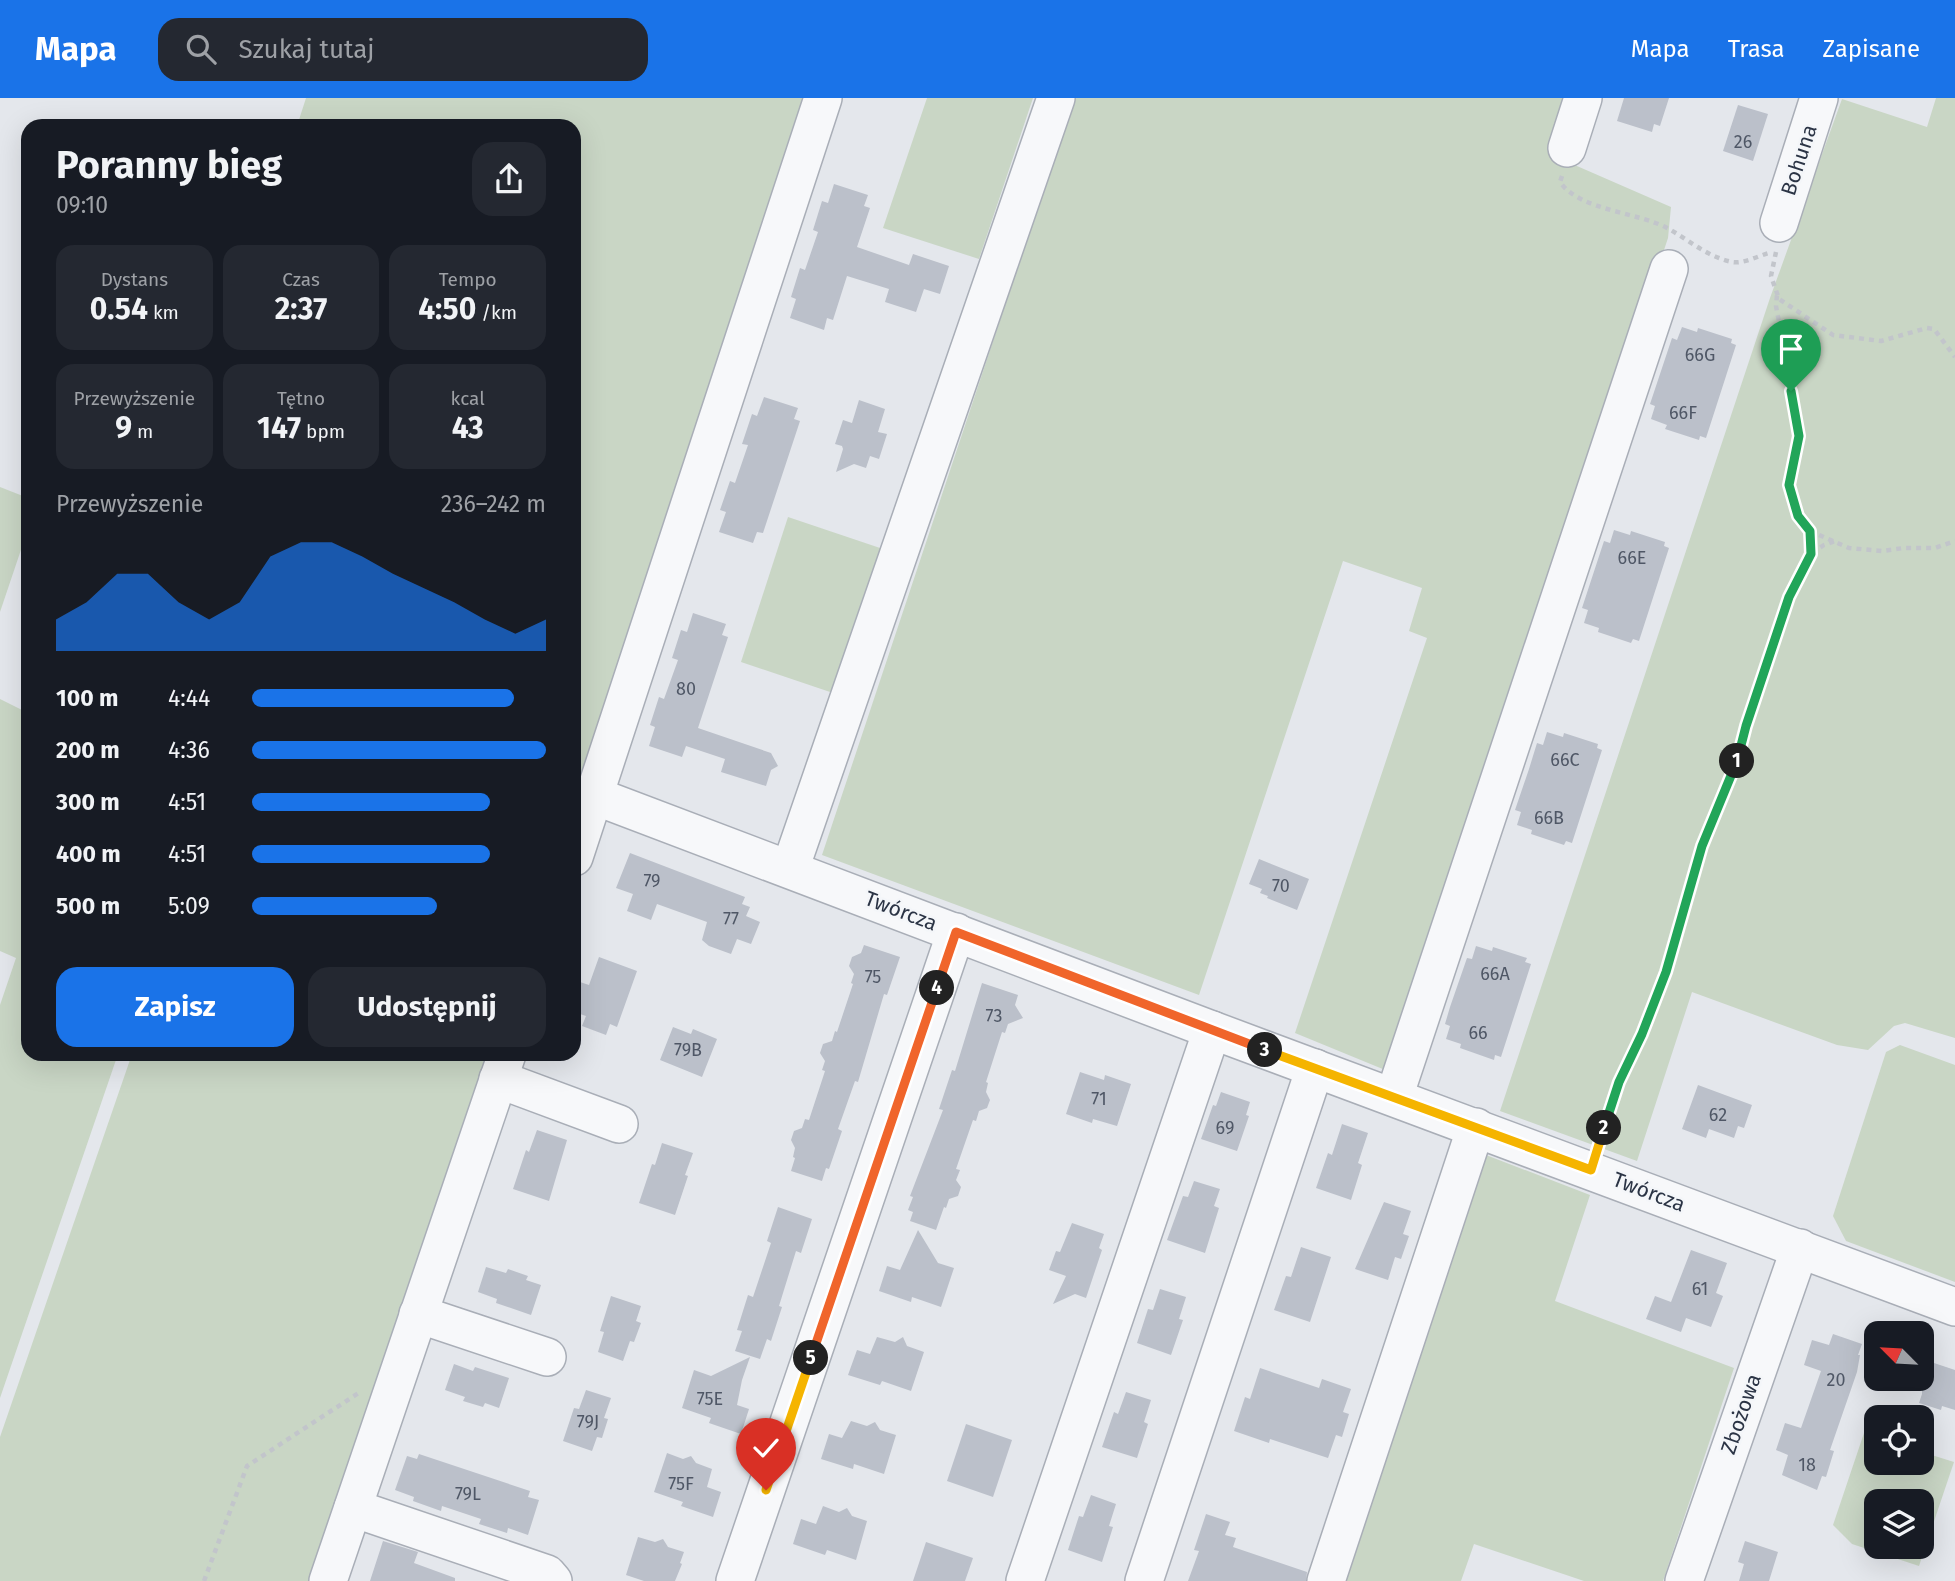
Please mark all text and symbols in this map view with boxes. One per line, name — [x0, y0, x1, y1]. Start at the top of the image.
search box — [158, 18, 648, 81]
text: Mapa — [35, 29, 116, 69]
icon: search — [182, 30, 220, 68]
text: Szukaj tutaj — [238, 34, 375, 65]
text: Mapa — [1631, 35, 1690, 63]
text: Trasa — [1728, 35, 1785, 63]
text: Zapisane — [1823, 35, 1920, 63]
street label: Bohuna — [1775, 121, 1823, 199]
house number: 26 — [1734, 131, 1752, 153]
text: Poranny bieg — [56, 142, 282, 188]
button: share — [472, 142, 546, 216]
text: 09:10 — [56, 191, 108, 219]
text: Dystans — [101, 268, 168, 291]
text: Czas — [282, 268, 320, 291]
text: Tempo — [439, 268, 497, 291]
text: 0.54 — [90, 291, 148, 327]
text: 2:37 — [275, 291, 327, 327]
text: 4:50 — [418, 291, 476, 327]
text: km — [148, 301, 179, 324]
text: /km — [476, 301, 517, 324]
pin — [1761, 319, 1821, 391]
icon: arrive — [1772, 330, 1810, 368]
house number: 66G — [1685, 344, 1715, 366]
text: Przewyższenie — [73, 387, 195, 410]
text: Tętno — [277, 387, 325, 410]
text: kcal — [451, 387, 485, 410]
house number: 66F — [1669, 402, 1697, 424]
text: 9 — [115, 410, 132, 446]
text: 147 — [257, 410, 301, 446]
text: 43 — [452, 410, 484, 446]
text: m — [132, 420, 153, 443]
text: bpm — [301, 420, 345, 443]
text: Przewyższenie — [56, 490, 203, 518]
text: 236–242 m — [441, 490, 546, 518]
house number: 66E — [1618, 547, 1646, 569]
house number: 80 — [676, 678, 696, 700]
text: 100 m — [56, 684, 118, 712]
text: 4:44 — [168, 684, 210, 712]
text: 200 m — [56, 736, 120, 764]
text: 4:36 — [168, 736, 210, 764]
pin: 1 — [1720, 744, 1754, 778]
house number: 66C — [1550, 749, 1580, 771]
text: 1 — [1732, 749, 1741, 772]
text: 300 m — [56, 788, 120, 816]
text: 4:51 — [168, 788, 206, 816]
house number: 66B — [1534, 807, 1564, 829]
text: 400 m — [56, 840, 121, 868]
text: 4:51 — [168, 840, 206, 868]
house number: 79 — [643, 870, 661, 892]
house number: 70 — [1272, 875, 1290, 897]
street label: Twórcza — [861, 885, 941, 937]
text: 500 m — [56, 892, 120, 920]
text: 5:09 — [168, 892, 210, 920]
house number: 77 — [723, 908, 739, 930]
house number: 66A — [1480, 963, 1510, 985]
house number: 75 — [865, 966, 881, 988]
button: Zapisz — [56, 967, 294, 1047]
button: Udostępnij — [308, 967, 546, 1047]
pin: 4 — [920, 970, 954, 1006]
text: 4 — [931, 976, 942, 999]
house number: 73 — [986, 1005, 1002, 1027]
house number: 66 — [1468, 1022, 1488, 1044]
pin: 3 — [1248, 1032, 1282, 1068]
text: 3 — [1260, 1038, 1269, 1061]
house number: 79B — [674, 1039, 702, 1061]
house number: 71 — [1091, 1088, 1107, 1110]
house number: 62 — [1709, 1104, 1727, 1126]
pin: 2 — [1586, 1110, 1622, 1146]
text: 2 — [1599, 1116, 1608, 1139]
house number: 69 — [1216, 1117, 1234, 1139]
street label: Twórcza — [1609, 1166, 1689, 1218]
house number: 61 — [1692, 1278, 1708, 1300]
north arrow — [1864, 1321, 1934, 1391]
map controls — [1864, 1321, 1934, 1559]
pin: 5 — [794, 1340, 828, 1376]
text: 5 — [805, 1346, 816, 1369]
house number: 20 — [1827, 1369, 1845, 1391]
street label: Zbożowa — [1715, 1370, 1767, 1458]
house number: 75E — [697, 1388, 723, 1410]
button: locate — [1864, 1405, 1934, 1475]
house number: 79J — [577, 1411, 599, 1433]
pin — [736, 1418, 796, 1490]
icon: check — [747, 1429, 785, 1467]
house number: 18 — [1798, 1454, 1816, 1476]
house number: 75F — [668, 1473, 694, 1495]
house number: 79L — [455, 1483, 481, 1505]
button: layers — [1864, 1489, 1934, 1559]

